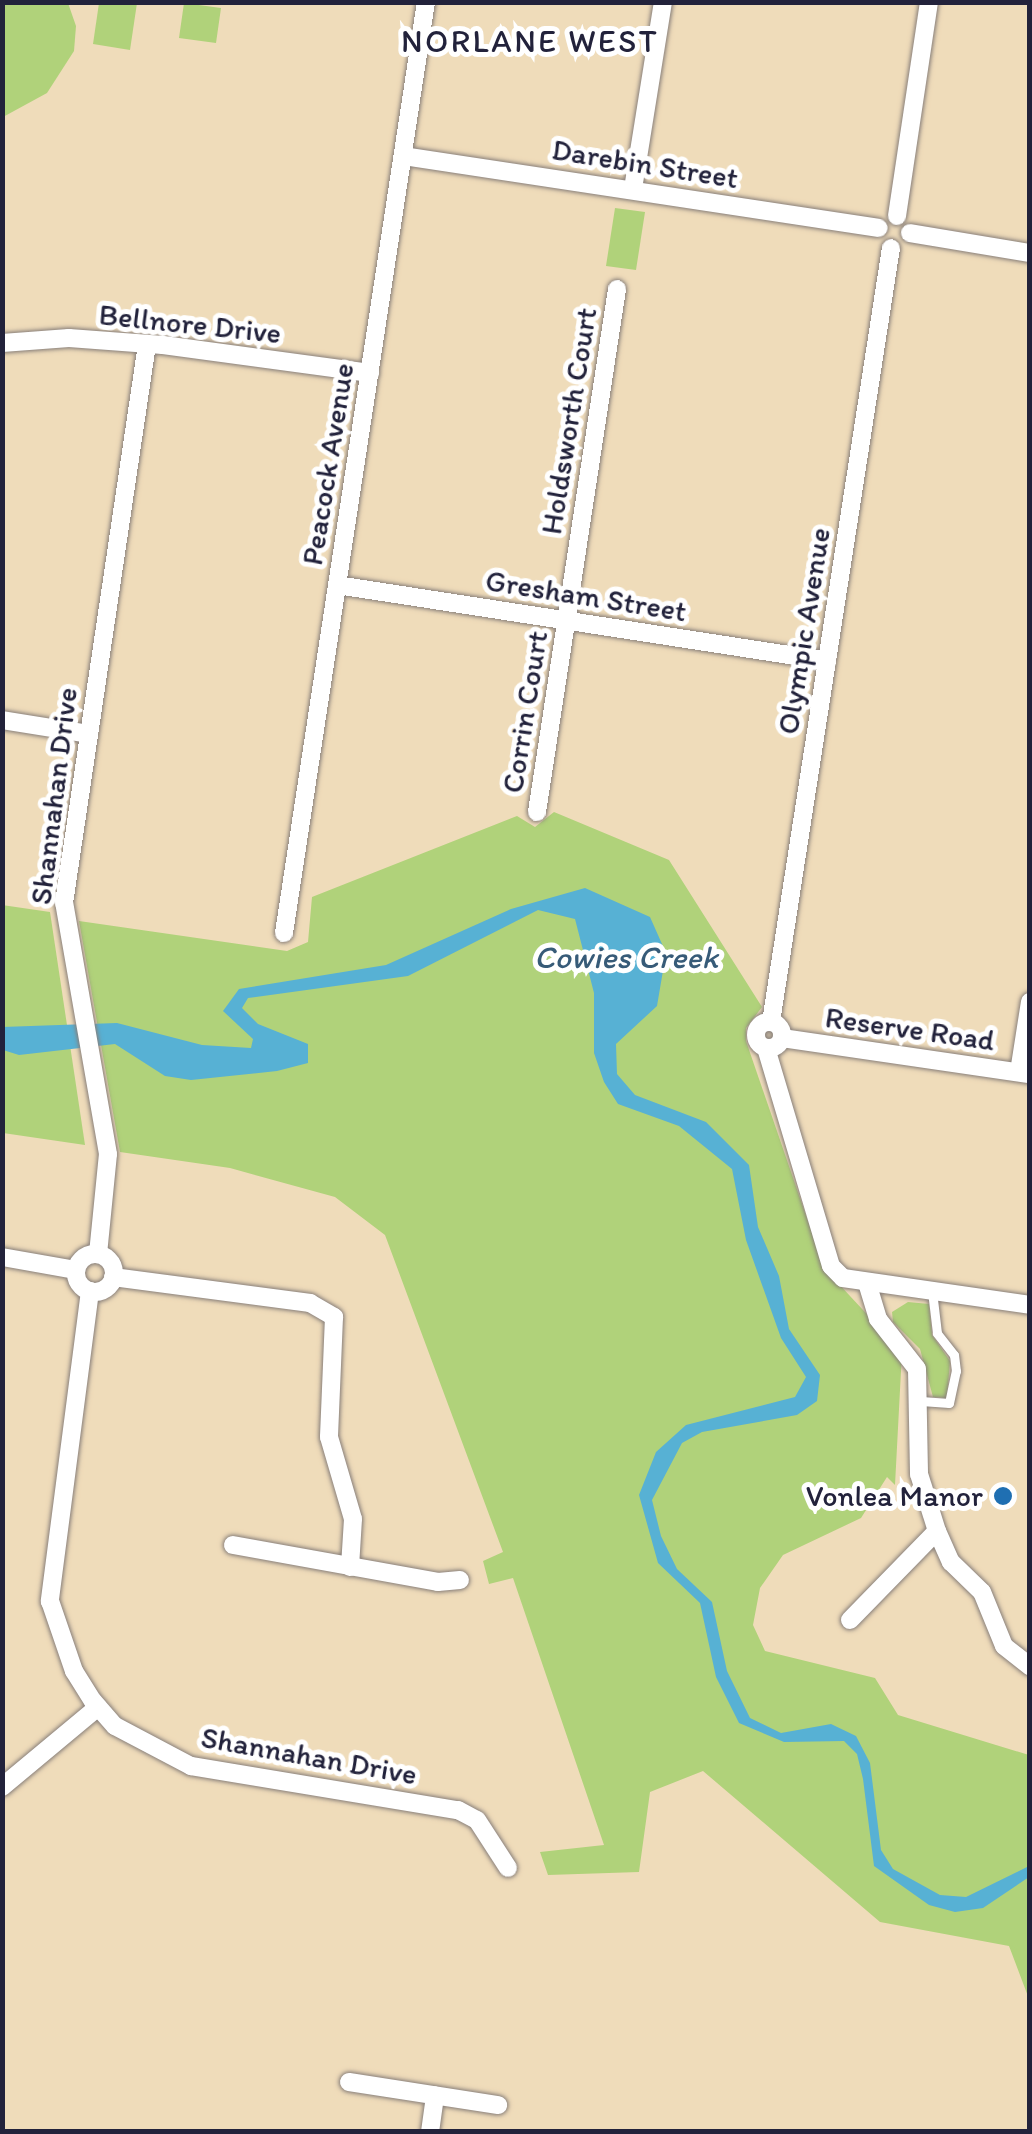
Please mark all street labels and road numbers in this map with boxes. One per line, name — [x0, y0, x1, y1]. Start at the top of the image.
street label: Darebin Street — [549, 132, 741, 196]
street label: Bellnore Drive — [97, 297, 283, 351]
street label: Holdsworth Court — [533, 305, 605, 537]
street label: Peacock Avenue — [294, 360, 362, 568]
street label: Olympic Avenue — [770, 526, 838, 736]
street label: Gresham Street — [483, 562, 689, 630]
street label: Corrin Court — [494, 628, 556, 796]
street label: Shannahan Drive — [23, 685, 85, 907]
street label: Reserve Road — [823, 999, 997, 1059]
street label: Shannahan Drive — [198, 1719, 420, 1793]

